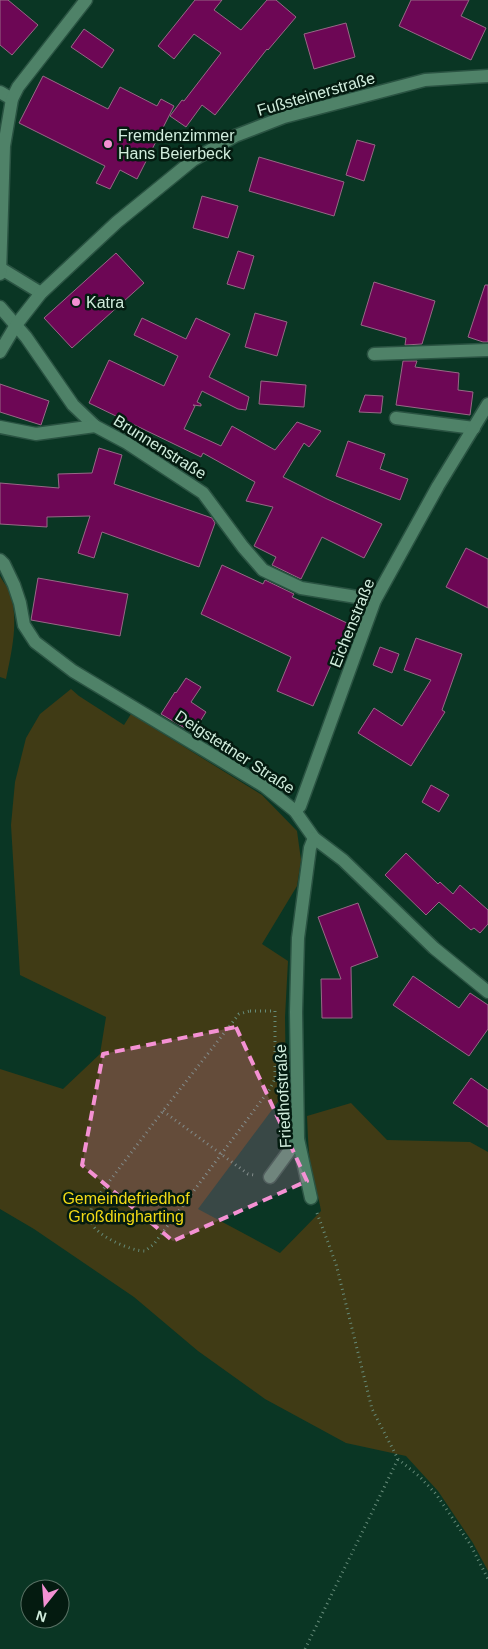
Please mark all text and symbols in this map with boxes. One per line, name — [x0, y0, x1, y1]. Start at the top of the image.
street label: Fußsteinerstraße — [255, 69, 377, 119]
place label: Fremdenzimmer Hans Beierbeck — [118, 127, 235, 162]
marker: Fremdenzimmer Hans Beierbeck — [102, 138, 114, 150]
place label: Katra — [86, 294, 124, 311]
marker: Katra — [70, 296, 82, 308]
street label: Brunnenstraße — [111, 412, 209, 482]
street label: Eichenstraße — [326, 576, 378, 670]
street label: Deigstettner Straße — [172, 707, 298, 797]
street label: Friedhofstraße — [272, 1044, 294, 1148]
park label: Gemeindefriedhof Großdingharting — [62, 1190, 190, 1225]
north arrow — [20, 1579, 70, 1629]
text: N — [34, 1607, 48, 1626]

